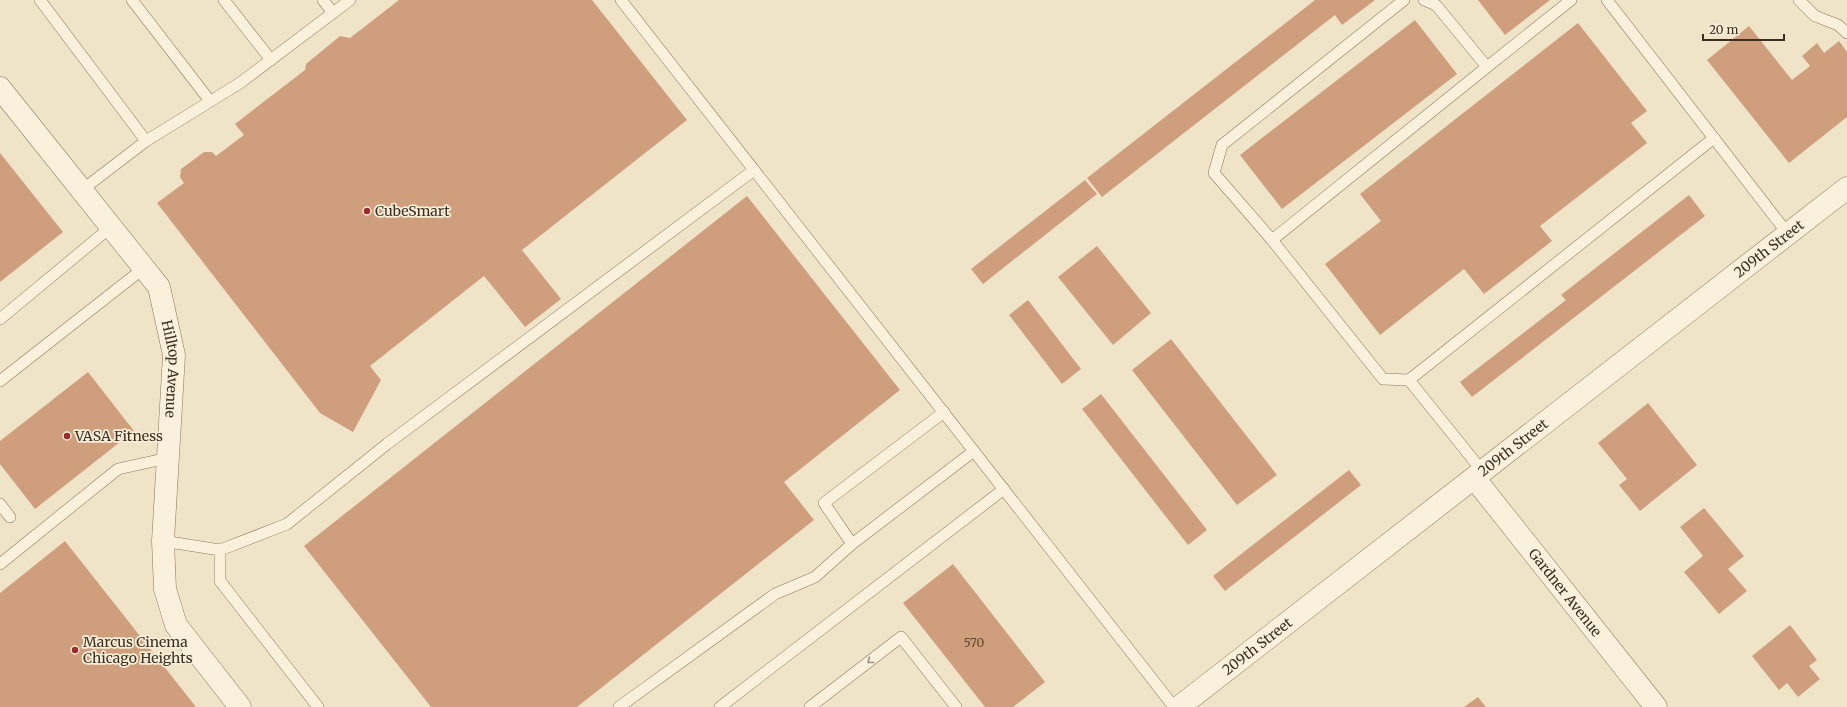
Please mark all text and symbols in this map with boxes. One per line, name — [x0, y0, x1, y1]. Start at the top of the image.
scale bar — [1703, 16, 1784, 42]
text: 20 m — [1709, 22, 1738, 37]
place label: CubeSmart — [375, 202, 450, 220]
marker: CubeSmart — [362, 206, 372, 216]
street label: 209th Street — [1730, 216, 1808, 281]
street label: Hilltop Avenue — [158, 318, 183, 418]
street label: 209th Street — [1474, 414, 1552, 480]
place label: VASA Fitness — [74, 427, 163, 445]
marker: VASA Fitness — [62, 431, 72, 441]
street label: Gardner Avenue — [1525, 545, 1606, 640]
street label: 209th Street — [1219, 613, 1296, 679]
place label: Marcus Cinema Chicago Heights — [83, 633, 193, 667]
house number: 570 — [964, 635, 985, 650]
marker: Marcus Cinema Chicago Heights — [70, 645, 80, 655]
one-way arrow — [868, 656, 875, 663]

